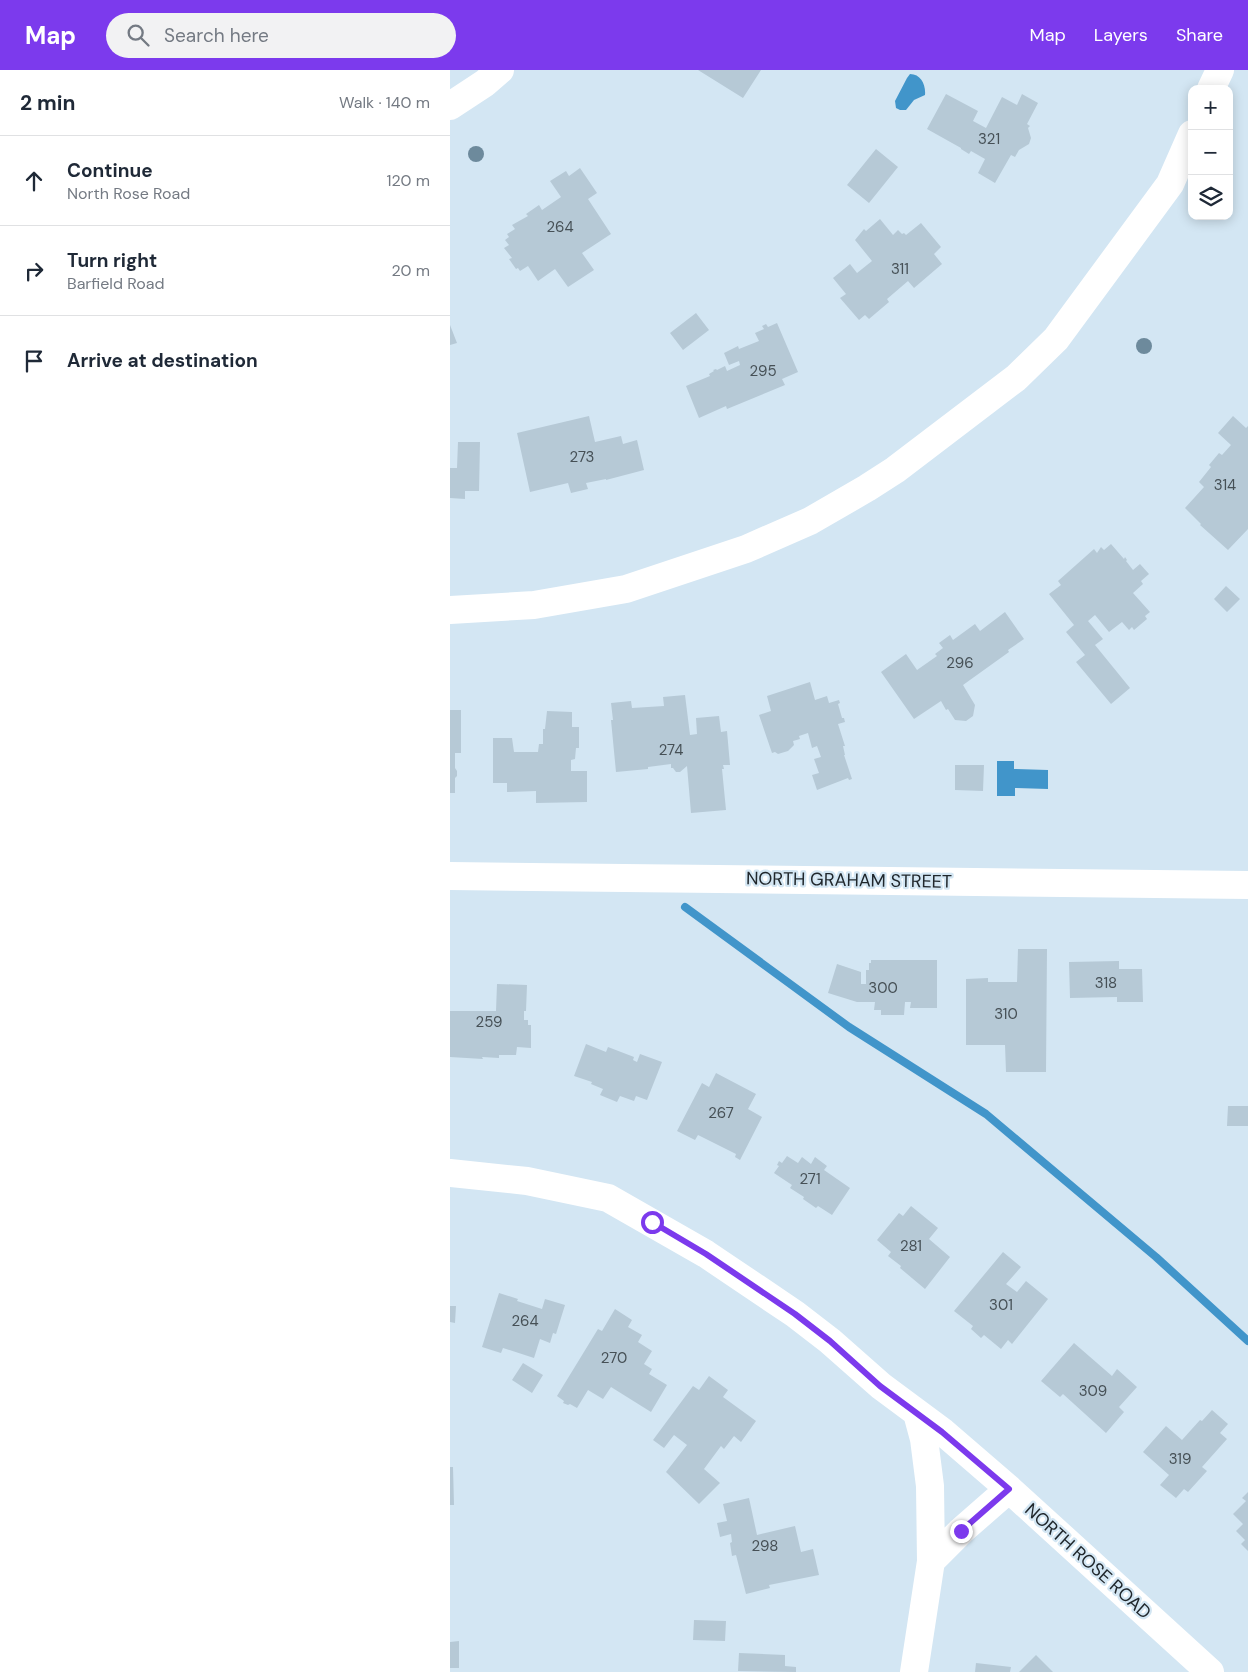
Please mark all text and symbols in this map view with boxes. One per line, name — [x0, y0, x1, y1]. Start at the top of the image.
search box — [106, 13, 456, 58]
text: Map — [25, 20, 76, 51]
icon: search — [124, 21, 152, 49]
text: Search here — [164, 23, 269, 48]
text: Map — [1030, 23, 1066, 47]
text: Layers — [1094, 23, 1148, 47]
text: Share — [1176, 23, 1223, 47]
map controls — [1188, 85, 1233, 220]
button: + — [1188, 85, 1233, 130]
text: 2 min — [20, 89, 76, 117]
text: Walk · 140 m — [339, 92, 430, 113]
house number: 321 — [978, 129, 1000, 149]
button: − — [1188, 130, 1233, 175]
text: Continue — [67, 158, 153, 183]
icon: ahead — [20, 167, 48, 195]
text: 120 m — [386, 170, 430, 191]
button: layers — [1188, 175, 1233, 220]
text: North Rose Road — [67, 183, 190, 204]
house number: 264 — [546, 217, 574, 237]
text: Turn right — [67, 248, 157, 273]
icon: right — [20, 257, 48, 285]
house number: 311 — [891, 259, 909, 279]
text: 20 m — [391, 260, 430, 281]
text: Barfield Road — [67, 273, 164, 294]
icon: arrive — [20, 347, 48, 375]
text: Arrive at destination — [67, 348, 258, 373]
house number: 295 — [749, 361, 777, 381]
house number: 273 — [570, 447, 594, 467]
house number: 314 — [1214, 475, 1236, 495]
house number: 296 — [946, 653, 974, 673]
house number: 274 — [659, 740, 683, 760]
street label: NORTH GRAHAM STREET — [746, 866, 952, 894]
house number: 318 — [1095, 973, 1117, 993]
house number: 300 — [868, 978, 898, 998]
house number: 310 — [994, 1004, 1018, 1024]
house number: 259 — [476, 1012, 502, 1032]
house number: 267 — [708, 1103, 734, 1123]
house number: 271 — [799, 1169, 821, 1189]
route start — [641, 1211, 664, 1234]
house number: 281 — [900, 1236, 922, 1256]
house number: 301 — [989, 1295, 1013, 1315]
house number: 264 — [511, 1311, 539, 1331]
house number: 270 — [601, 1348, 627, 1368]
house number: 309 — [1079, 1381, 1107, 1401]
house number: 319 — [1169, 1449, 1191, 1469]
street label: NORTH ROSE ROAD — [1020, 1498, 1156, 1624]
route end — [950, 1520, 973, 1543]
house number: 298 — [752, 1536, 778, 1556]

